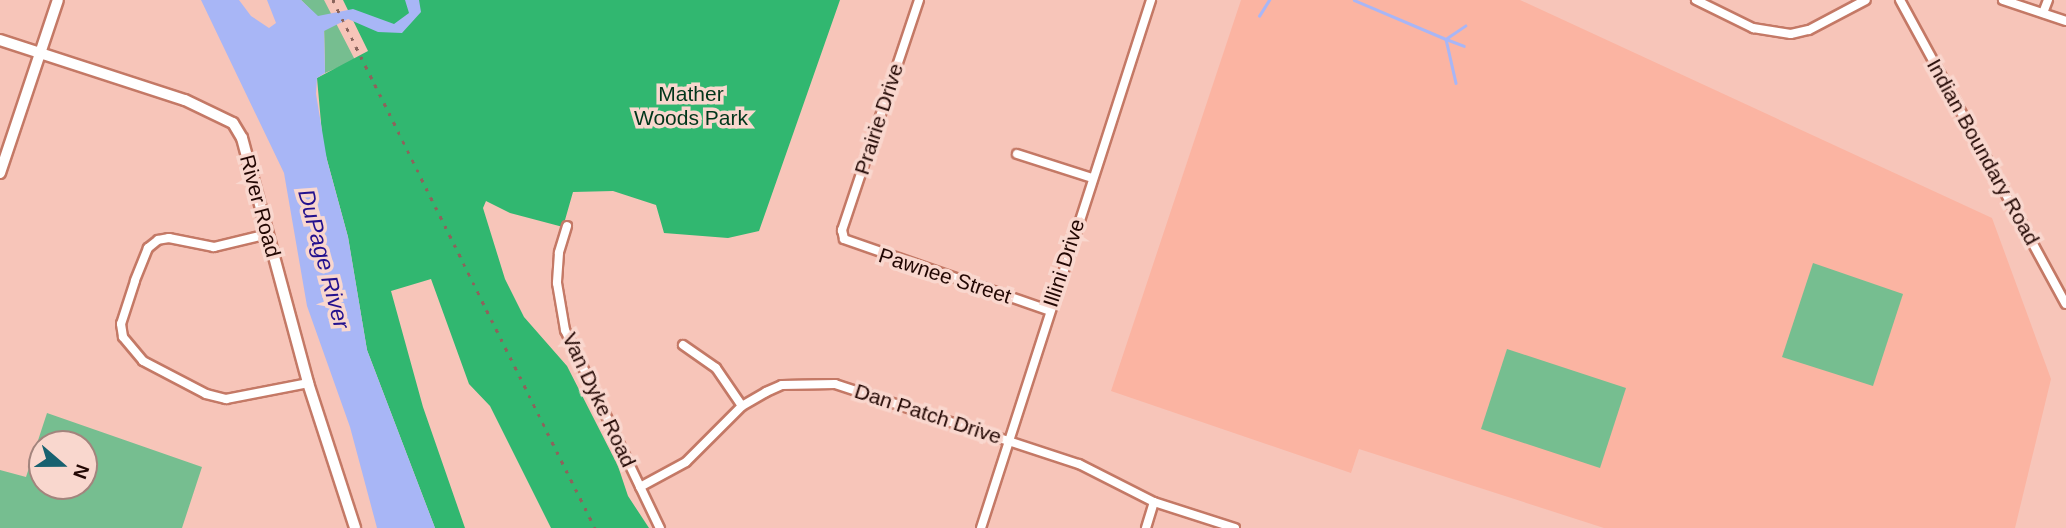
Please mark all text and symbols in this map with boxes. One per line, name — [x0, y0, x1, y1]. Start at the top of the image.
street label: Indian Boundary Road — [1921, 55, 2045, 249]
street label: Prairie Drive — [849, 60, 909, 178]
park label: Mather Woods Park — [634, 81, 748, 131]
street label: River Road — [234, 152, 286, 260]
water label: DuPage River — [292, 186, 356, 332]
street label: Illini Drive — [1038, 216, 1090, 310]
street label: Pawnee Street — [876, 243, 1014, 309]
street label: Van Dyke Road — [557, 329, 641, 471]
street label: Dan Patch Drive — [851, 378, 1005, 450]
north arrow — [28, 430, 98, 500]
text: N — [69, 462, 94, 482]

